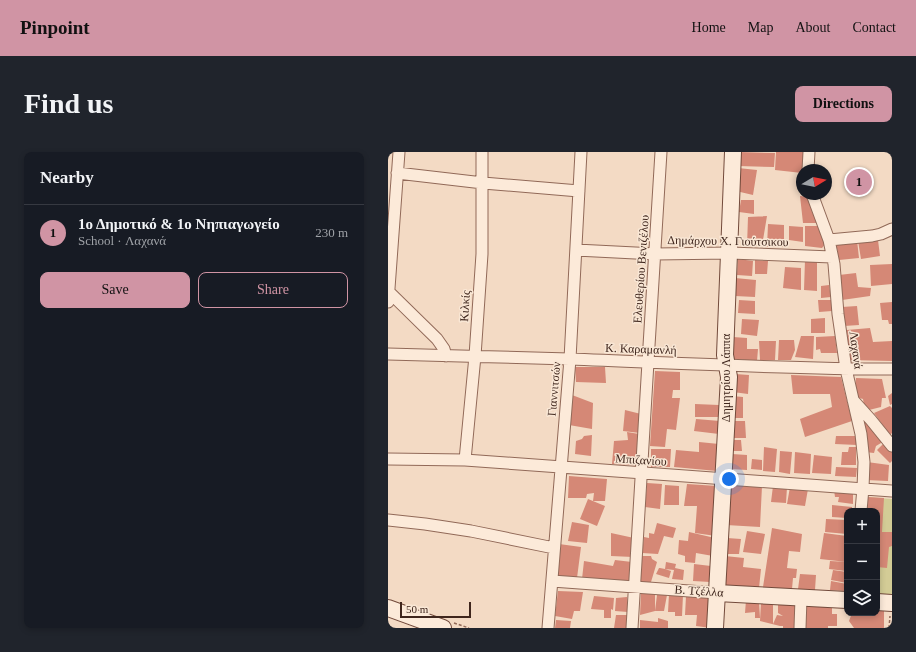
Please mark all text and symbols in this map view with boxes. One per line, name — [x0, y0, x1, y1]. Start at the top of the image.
text: Pinpoint — [20, 17, 90, 38]
text: Home — [692, 20, 726, 35]
text: Map — [748, 20, 773, 35]
text: About — [795, 20, 830, 35]
text: Contact — [852, 20, 896, 35]
button: Directions — [795, 86, 892, 122]
text: Find us — [24, 88, 114, 119]
north arrow — [796, 164, 832, 200]
pin: 1 — [846, 167, 872, 197]
text: Nearby — [40, 168, 94, 187]
street label: Ελευθερίου Βενιζέλου — [630, 214, 652, 324]
text: 1ο Δημοτικό & 1ο Νηπιαγωγείο — [78, 216, 280, 232]
text: 1 — [50, 225, 56, 240]
text: 230 m — [315, 225, 348, 240]
text: School · Λαχανά — [78, 233, 166, 248]
street label: Δημάρχου Χ. Γιούτσικου — [667, 233, 789, 249]
button: Save — [40, 272, 190, 308]
button: Share — [198, 272, 348, 308]
street label: Κιλκίς — [457, 289, 473, 322]
street label: Λαχανά — [846, 330, 866, 371]
street label: Δημητρίου Λάππα — [719, 333, 733, 422]
street label: Κ. Καραμανλή — [605, 341, 677, 357]
street label: Γιαννιτσών — [545, 361, 563, 417]
street label: Μπιζανίου — [615, 451, 667, 469]
your location — [719, 469, 739, 489]
map controls — [844, 508, 880, 616]
button: + — [844, 508, 880, 544]
button: − — [844, 544, 880, 580]
button: layers — [844, 580, 880, 616]
street label: Β. Τζέλλα — [674, 582, 725, 600]
scale bar — [400, 600, 471, 619]
text: 50 m — [406, 603, 428, 615]

